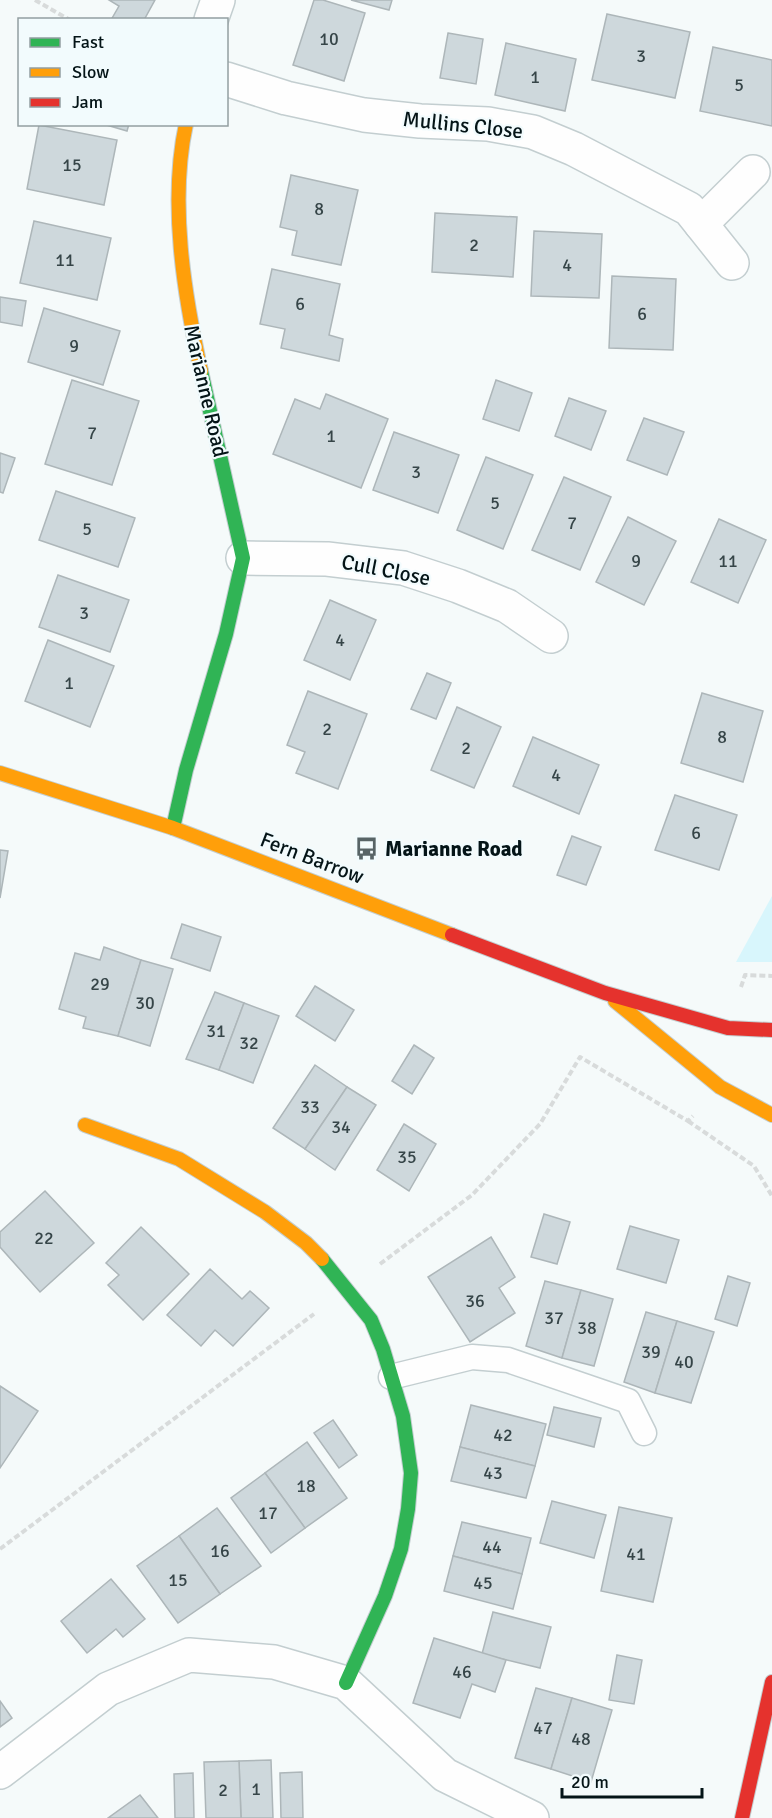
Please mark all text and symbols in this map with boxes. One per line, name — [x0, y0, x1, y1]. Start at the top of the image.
legend — [18, 18, 228, 126]
house number: 10 — [319, 28, 339, 50]
text: Fast — [72, 31, 104, 53]
house number: 3 — [636, 45, 646, 67]
text: Slow — [72, 61, 109, 83]
house number: 1 — [530, 66, 540, 88]
house number: 5 — [734, 74, 744, 96]
text: Jam — [72, 91, 103, 113]
street label: Mullins Close — [402, 106, 524, 144]
house number: 15 — [62, 154, 82, 176]
house number: 8 — [314, 198, 324, 220]
house number: 2 — [469, 234, 479, 256]
house number: 11 — [55, 249, 75, 271]
house number: 4 — [562, 254, 572, 276]
house number: 6 — [295, 293, 305, 315]
house number: 6 — [637, 303, 647, 325]
street label: Marianne Road — [178, 322, 234, 460]
house number: 9 — [69, 335, 79, 357]
house number: 7 — [87, 422, 97, 444]
house number: 1 — [326, 425, 336, 447]
house number: 3 — [411, 461, 421, 483]
house number: 5 — [490, 492, 500, 514]
house number: 7 — [567, 512, 577, 534]
house number: 5 — [82, 518, 92, 540]
street label: Cull Close — [339, 549, 433, 591]
house number: 9 — [631, 550, 641, 572]
house number: 11 — [718, 550, 738, 572]
house number: 3 — [79, 602, 89, 624]
house number: 4 — [335, 629, 345, 651]
house number: 1 — [64, 672, 74, 694]
house number: 2 — [322, 718, 332, 740]
house number: 8 — [717, 726, 727, 748]
house number: 2 — [461, 737, 471, 759]
house number: 4 — [551, 764, 561, 786]
house number: 6 — [691, 822, 701, 844]
street label: Fern Barrow — [256, 826, 368, 890]
bus stop icon: Marianne Road — [354, 836, 380, 862]
place label: Marianne Road — [385, 836, 523, 862]
house number: 29 — [90, 973, 110, 995]
house number: 30 — [135, 992, 155, 1014]
house number: 31 — [206, 1020, 226, 1042]
house number: 32 — [239, 1032, 259, 1054]
house number: 33 — [300, 1096, 320, 1118]
house number: 34 — [331, 1116, 351, 1138]
house number: 35 — [397, 1146, 417, 1168]
house number: 22 — [34, 1227, 54, 1249]
house number: 36 — [465, 1290, 485, 1312]
house number: 37 — [544, 1307, 564, 1329]
house number: 38 — [577, 1317, 597, 1339]
house number: 39 — [641, 1341, 661, 1363]
house number: 40 — [674, 1351, 694, 1373]
house number: 42 — [493, 1424, 513, 1446]
house number: 43 — [483, 1462, 503, 1484]
house number: 18 — [296, 1475, 316, 1497]
house number: 17 — [258, 1502, 278, 1524]
house number: 44 — [482, 1536, 502, 1558]
house number: 16 — [210, 1540, 230, 1562]
house number: 41 — [626, 1543, 646, 1565]
house number: 15 — [168, 1569, 188, 1591]
house number: 45 — [473, 1572, 493, 1594]
house number: 46 — [452, 1661, 472, 1683]
house number: 47 — [533, 1717, 553, 1739]
house number: 48 — [571, 1728, 591, 1750]
scale bar — [562, 1761, 702, 1799]
text: 20 m — [571, 1771, 609, 1793]
house number: 1 — [251, 1778, 261, 1800]
house number: 2 — [218, 1779, 228, 1801]

